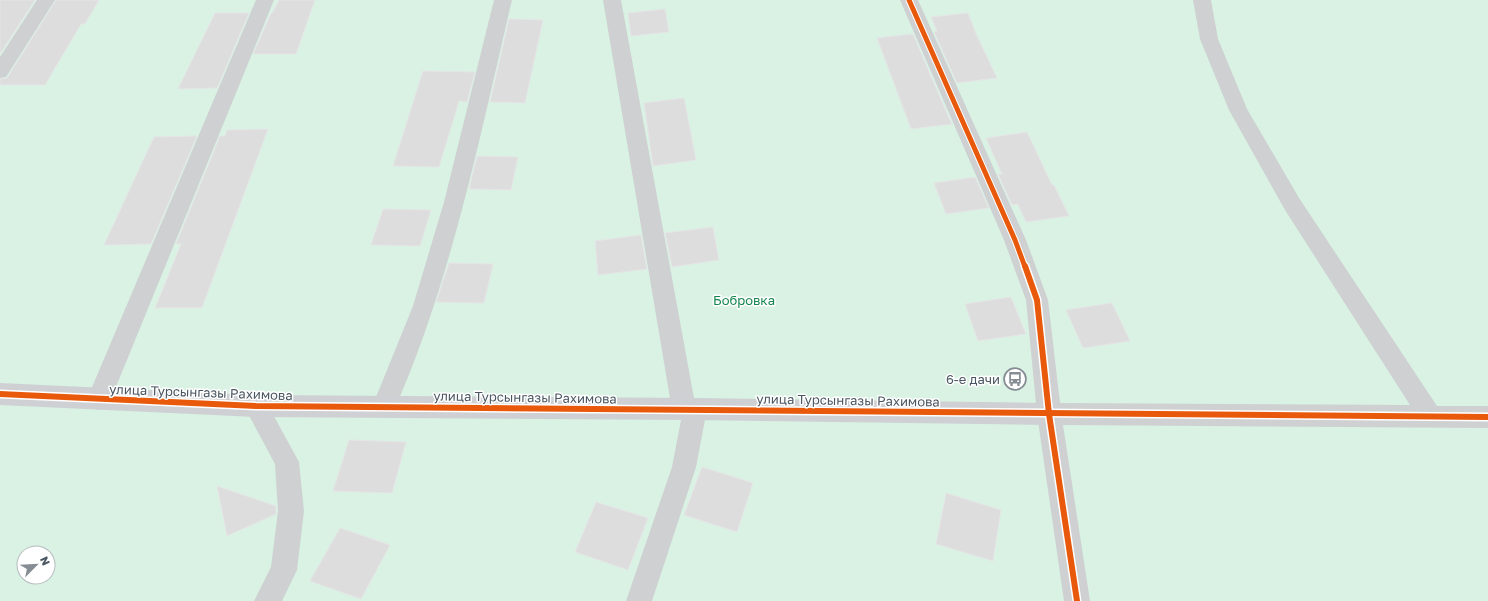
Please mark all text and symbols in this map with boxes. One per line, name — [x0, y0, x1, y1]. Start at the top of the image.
park label: Бобровка — [713, 292, 775, 308]
bus stop icon: 6-е дачи — [1002, 366, 1028, 392]
place label: 6-е дачи — [946, 371, 1000, 387]
street label: улица Турсынгазы Рахимова — [109, 381, 293, 403]
street label: улица Турсынгазы Рахимова — [433, 387, 617, 407]
street label: улица Турсынгазы Рахимова — [756, 390, 940, 410]
north arrow — [16, 545, 56, 585]
text: N — [38, 554, 53, 567]

